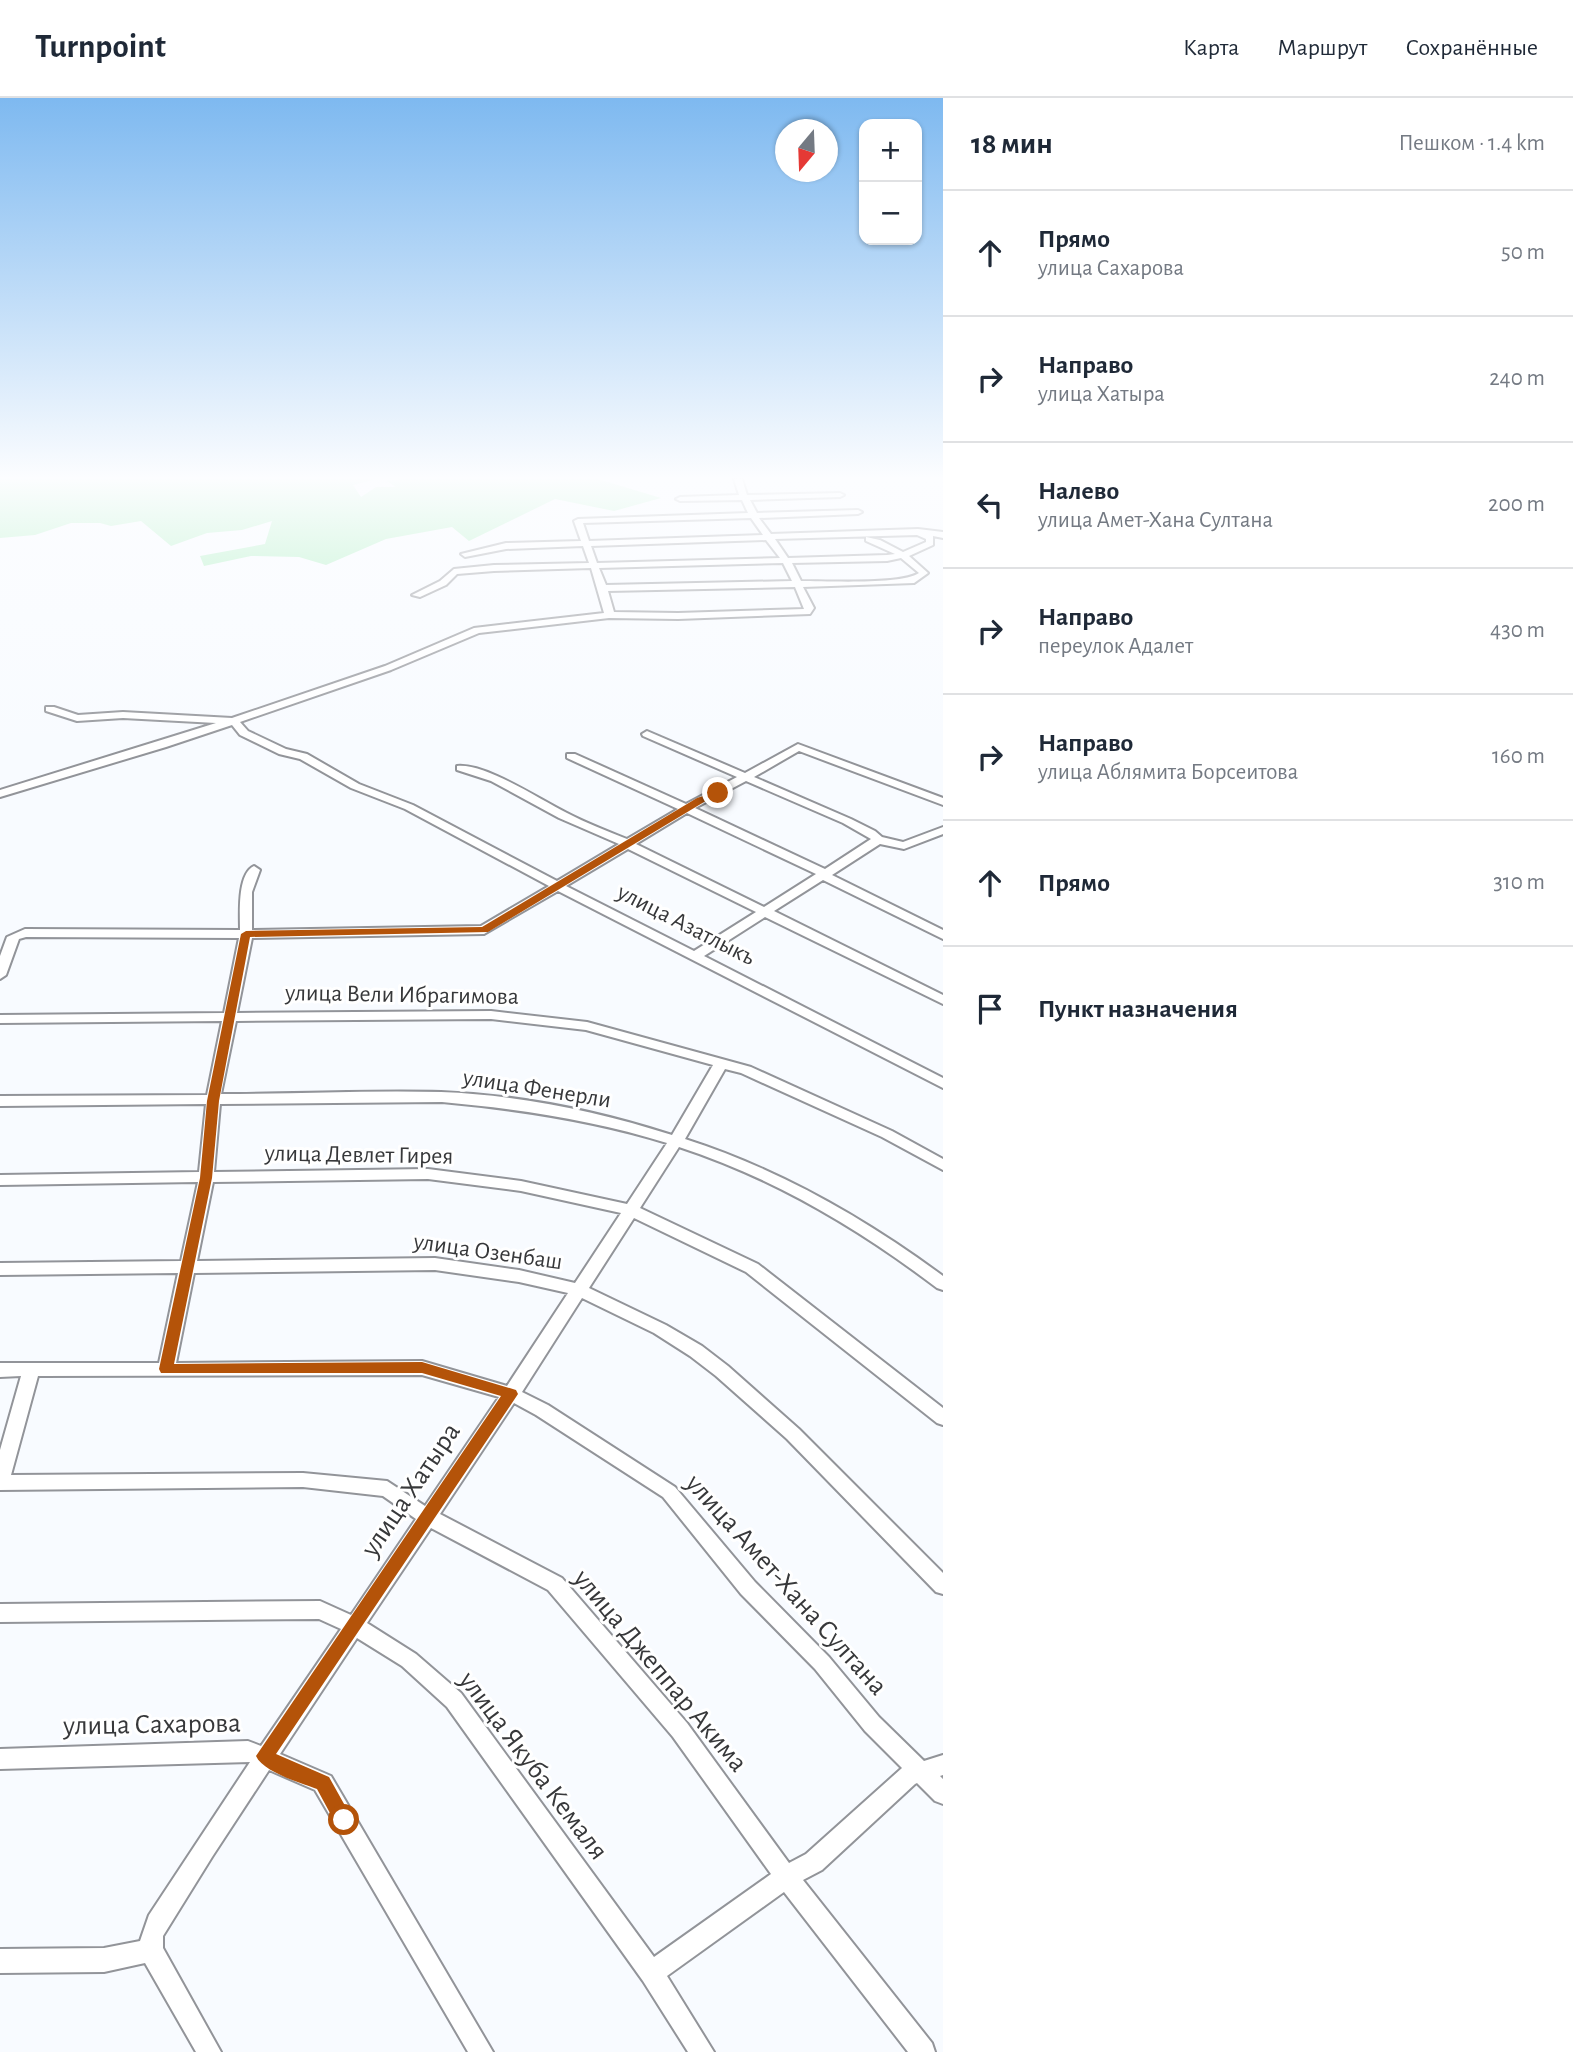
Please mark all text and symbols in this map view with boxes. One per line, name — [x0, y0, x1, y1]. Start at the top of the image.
text: Turnpoint — [35, 31, 166, 64]
text: Карта — [1183, 36, 1239, 60]
text: Маршрут — [1277, 36, 1367, 60]
text: Сохранённые — [1405, 36, 1538, 60]
north arrow — [775, 119, 838, 182]
map controls — [859, 119, 922, 245]
button: + — [859, 119, 922, 182]
text: 18 мин — [971, 129, 1053, 159]
text: Пешком · 1.4 km — [1399, 132, 1545, 155]
button: − — [859, 182, 922, 245]
text: Прямо — [1038, 226, 1110, 252]
icon: ahead — [971, 234, 1009, 272]
text: 50 m — [1501, 241, 1545, 264]
text: улица Сахарова — [1038, 257, 1184, 280]
text: Направо — [1038, 352, 1133, 378]
icon: right — [971, 360, 1009, 398]
text: 240 m — [1489, 367, 1545, 390]
text: улица Хатыра — [1038, 383, 1165, 406]
text: Налево — [1038, 478, 1119, 504]
icon: left — [971, 486, 1009, 524]
text: 200 m — [1488, 493, 1545, 516]
text: улица Амет-Хана Султана — [1038, 509, 1273, 532]
text: Направо — [1038, 604, 1133, 630]
icon: right — [971, 612, 1009, 650]
text: 430 m — [1490, 619, 1545, 642]
text: переулок Адалет — [1038, 635, 1193, 658]
text: Направо — [1038, 730, 1133, 756]
icon: right — [971, 738, 1009, 776]
text: 160 m — [1492, 745, 1545, 768]
text: улица Аблямита Борсеитова — [1038, 761, 1298, 784]
route end — [702, 777, 733, 808]
icon: ahead — [971, 864, 1009, 902]
text: Прямо — [1038, 870, 1110, 896]
text: 310 m — [1493, 871, 1545, 894]
street label: улица Азатлыкъ — [612, 880, 759, 970]
street label: улица Вели Ибрагимова — [284, 981, 519, 1009]
icon: arrive — [971, 990, 1009, 1028]
text: Пункт назначения — [1038, 996, 1238, 1022]
street label: улица Фенерли — [460, 1065, 613, 1113]
street label: улица Девлет Гирея — [263, 1141, 454, 1169]
street label: улица Озенбаш — [411, 1230, 564, 1274]
street label: улица Хатыра — [356, 1418, 466, 1563]
street label: улица Амет-Хана Султана — [679, 1469, 892, 1701]
street label: улица Джеппар Акима — [567, 1564, 753, 1778]
street label: улица Якуба Кемаля — [453, 1666, 613, 1865]
street label: улица Сахарова — [62, 1709, 241, 1741]
route start — [328, 1804, 359, 1835]

